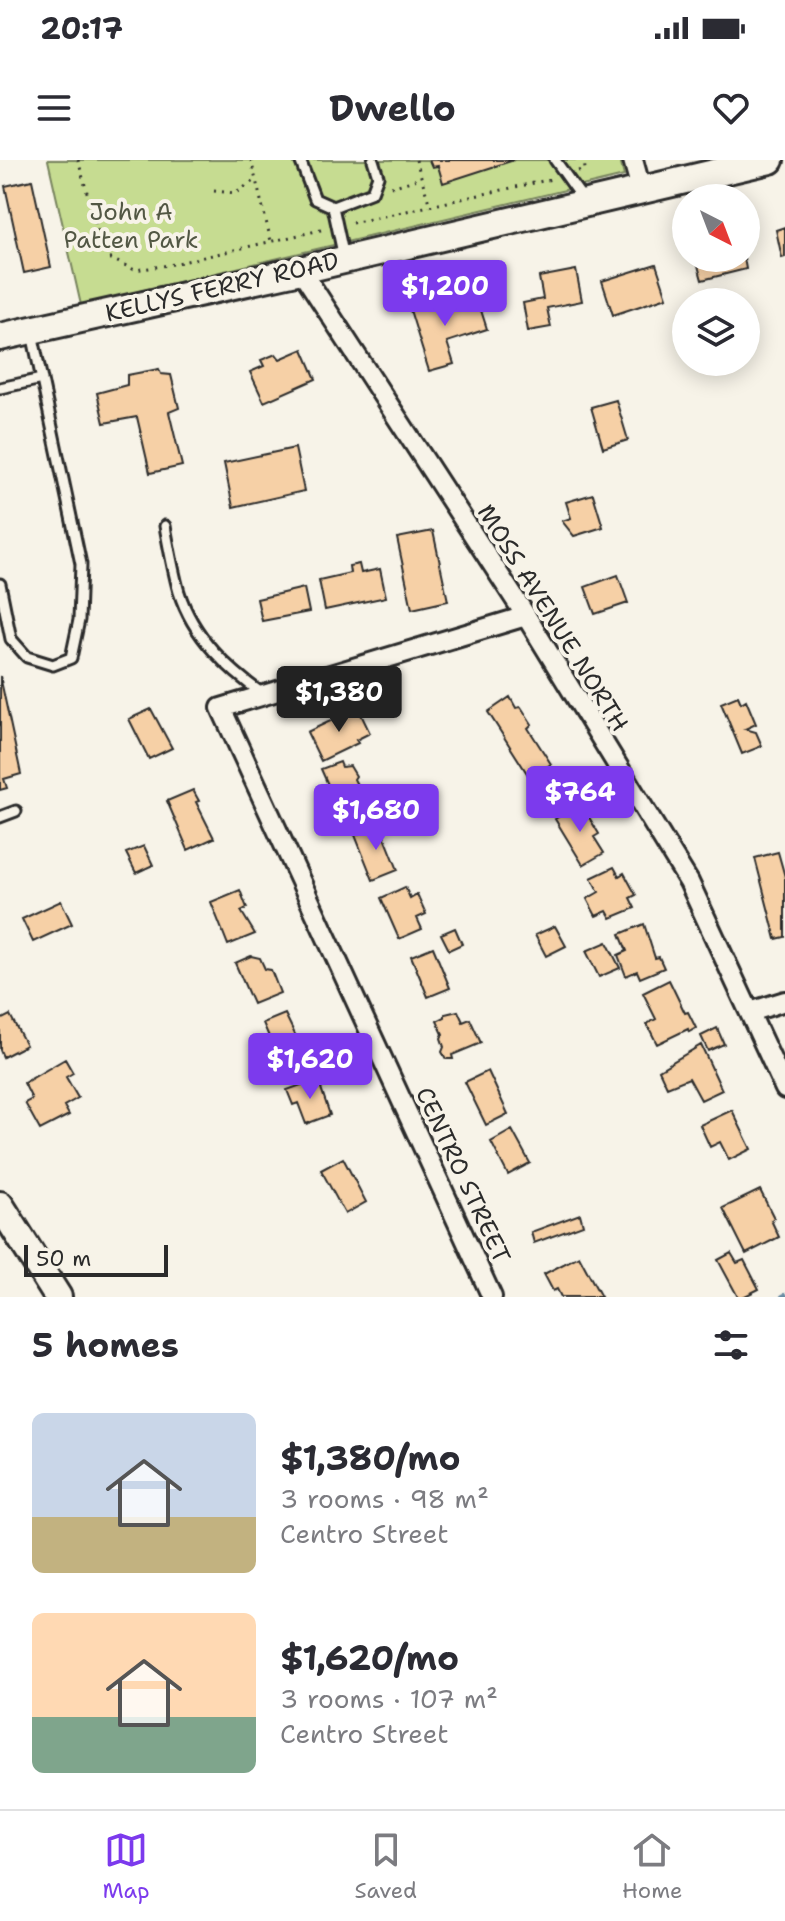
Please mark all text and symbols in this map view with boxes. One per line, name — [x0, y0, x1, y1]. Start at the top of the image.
text: 20:17 — [40, 8, 123, 49]
text: Dwello — [329, 84, 456, 133]
icon: menu — [32, 86, 76, 130]
icon: heart — [709, 86, 753, 130]
north arrow — [672, 184, 760, 272]
map controls — [672, 184, 760, 376]
park label: John A Patten Park — [64, 196, 198, 256]
street label: KELLYS FERRY ROAD — [102, 245, 342, 329]
pin: $1,200 — [380, 260, 510, 328]
text: $1,200 — [401, 268, 489, 303]
button: layers — [672, 288, 760, 376]
street label: MOSS AVENUE NORTH — [470, 498, 636, 738]
pin: $1,380 — [274, 666, 404, 734]
text: $1,380 — [295, 674, 383, 709]
pin: $764 — [533, 766, 627, 834]
text: $764 — [544, 774, 616, 809]
pin: $1,680 — [311, 784, 441, 852]
text: $1,680 — [332, 792, 420, 827]
pin: $1,620 — [245, 1033, 375, 1101]
text: $1,620 — [266, 1041, 354, 1076]
street label: CENTRO STREET — [408, 1082, 518, 1268]
scale bar — [24, 1241, 168, 1277]
text: 50 m — [36, 1244, 91, 1273]
text: 5 homes — [32, 1322, 179, 1368]
icon: filters — [709, 1323, 753, 1367]
text: $1,380/mo — [280, 1435, 461, 1481]
icon: home — [96, 1445, 192, 1541]
text: 3 rooms · 98 m² — [280, 1481, 489, 1516]
text: Centro Street — [280, 1516, 449, 1551]
text: $1,620/mo — [280, 1635, 459, 1681]
icon: home — [96, 1645, 192, 1741]
text: 3 rooms · 107 m² — [280, 1681, 498, 1716]
text: Centro Street — [280, 1716, 449, 1751]
tab: Map — [102, 1828, 150, 1905]
tab: Saved — [355, 1828, 417, 1905]
tab: Home — [622, 1828, 683, 1905]

